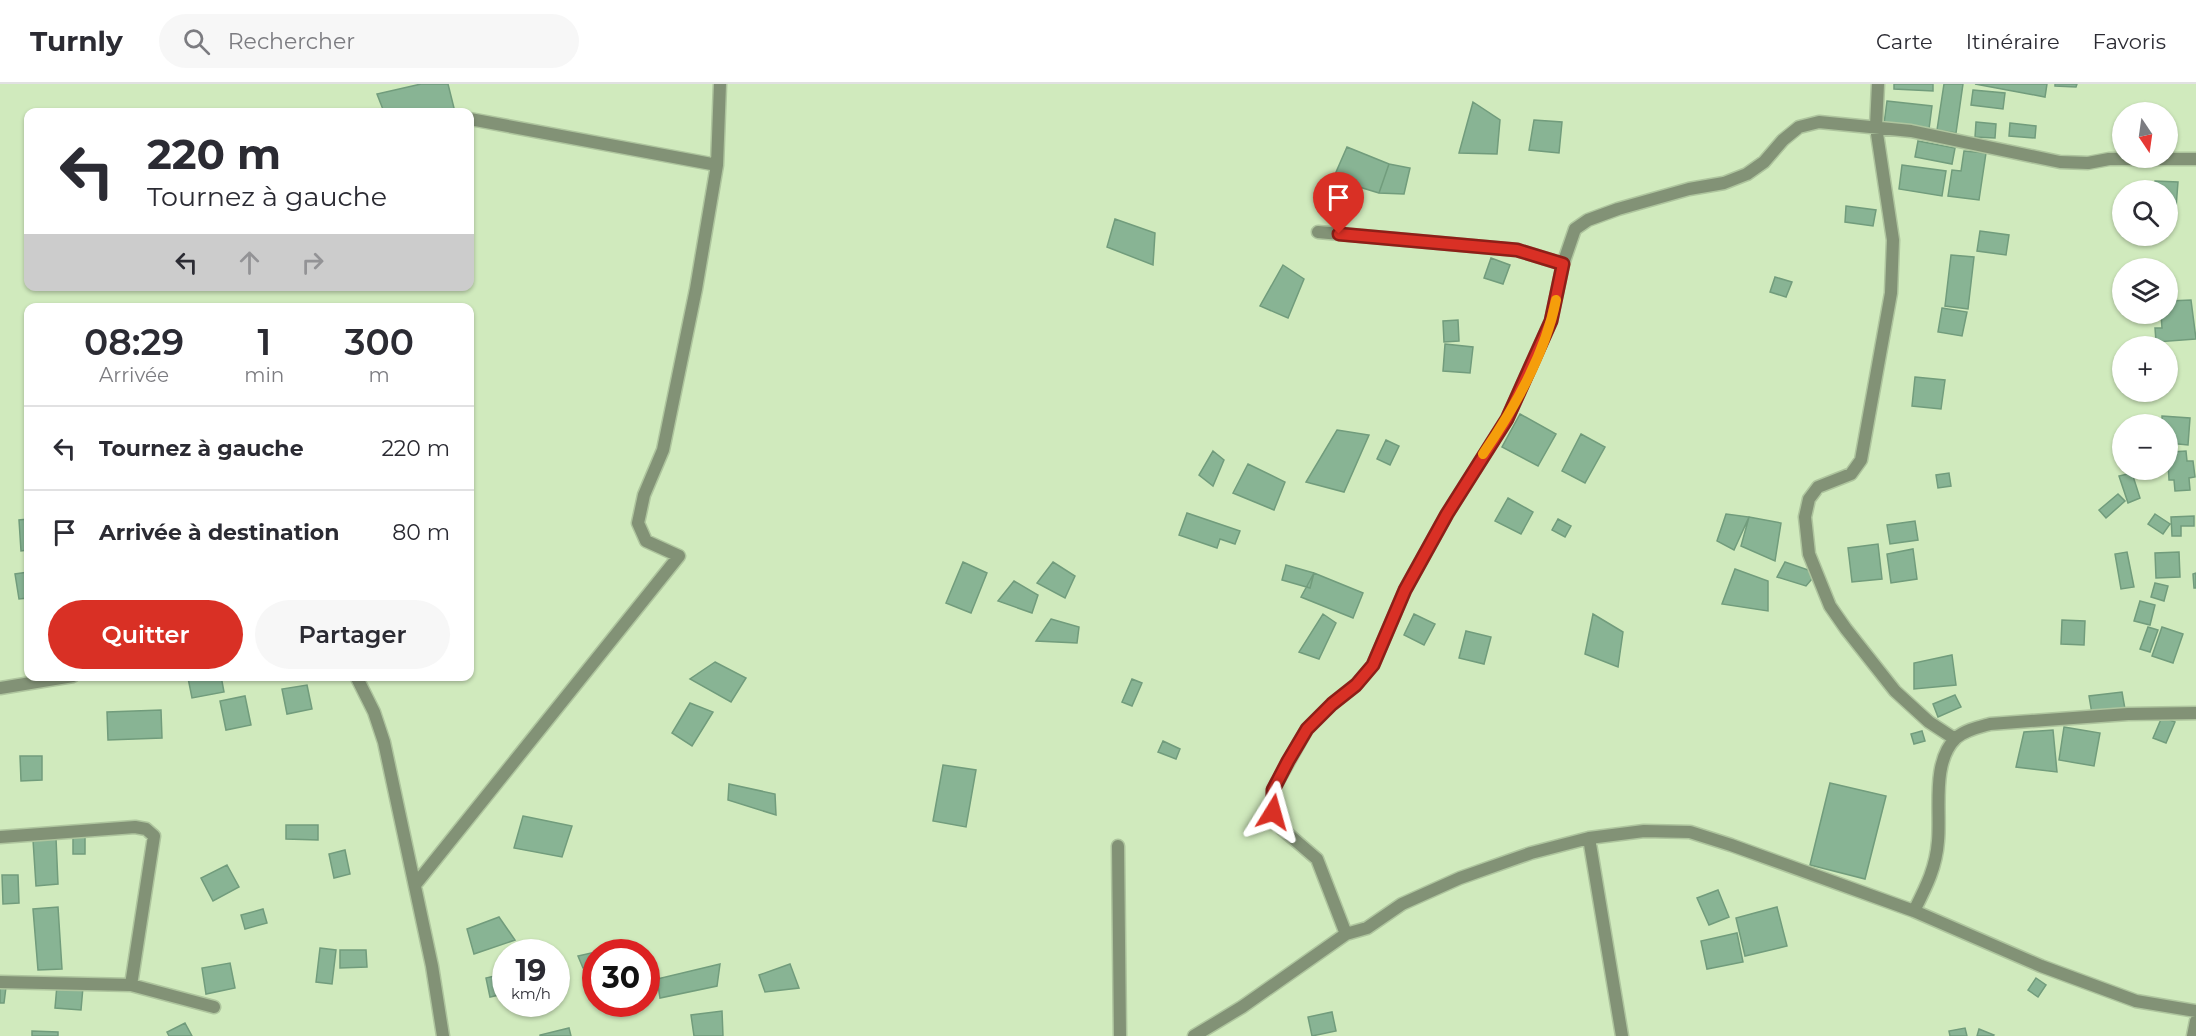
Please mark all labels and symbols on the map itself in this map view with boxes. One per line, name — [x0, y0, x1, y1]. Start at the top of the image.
north arrow — [2112, 102, 2178, 168]
pin — [1313, 172, 1364, 234]
position arrow — [1241, 780, 1305, 844]
speed limit sign: 30 — [582, 939, 660, 1017]

